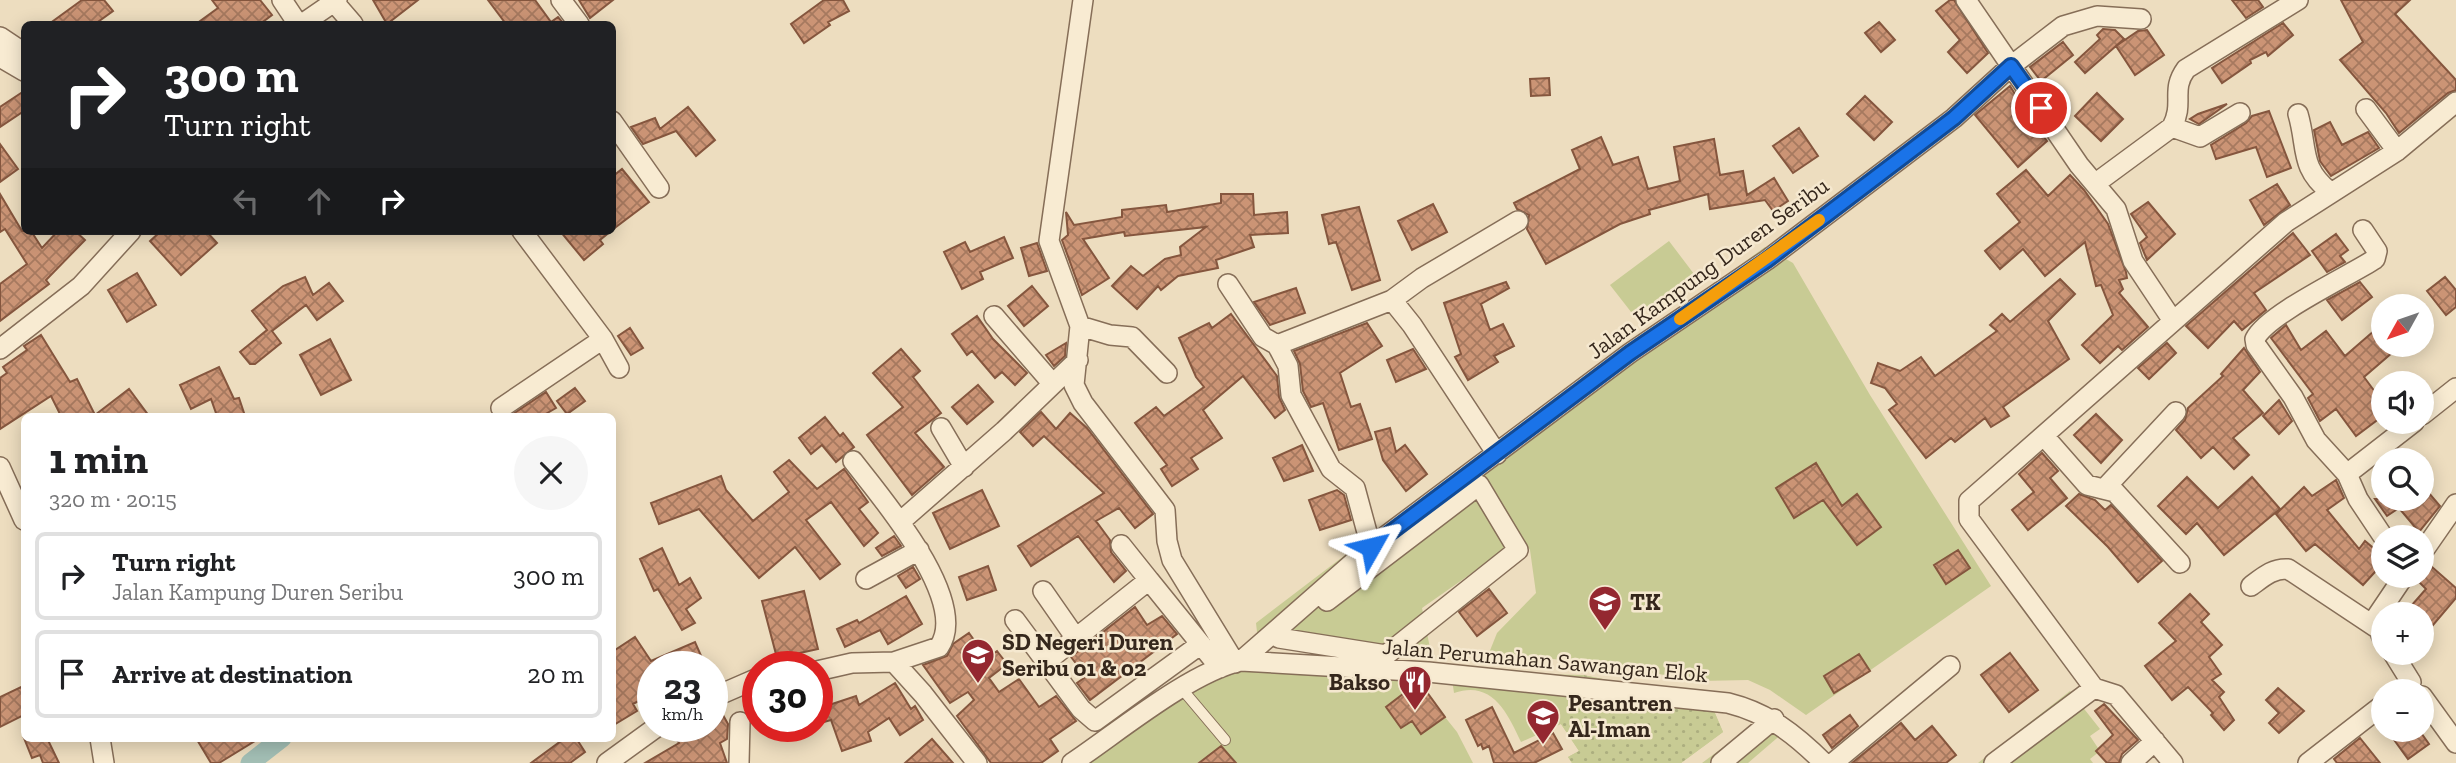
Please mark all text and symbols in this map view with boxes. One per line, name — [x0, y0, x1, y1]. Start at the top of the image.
text: 300 m — [164, 46, 299, 105]
icon: right — [49, 49, 140, 140]
pin — [2011, 78, 2071, 138]
icon: arrive — [2022, 89, 2060, 127]
text: Turn right — [164, 106, 311, 144]
street label: Jalan Kampung Duren Seribu — [1582, 171, 1834, 365]
icon: left — [227, 182, 265, 220]
icon: ahead — [300, 182, 338, 220]
icon: right — [373, 182, 411, 220]
north arrow — [2371, 294, 2434, 357]
map controls — [2371, 294, 2434, 742]
button: sound — [2371, 371, 2434, 434]
text: 1 min — [49, 433, 148, 484]
button: close — [514, 436, 588, 510]
button: search — [2371, 448, 2434, 511]
text: 320 m · 20:15 — [49, 485, 177, 513]
position arrow — [1334, 510, 1408, 584]
button: layers — [2371, 525, 2434, 588]
text: Turn right — [112, 546, 235, 578]
icon: right — [53, 557, 91, 595]
text: 300 m — [513, 560, 584, 592]
text: Jalan Kampung Duren Seribu — [112, 578, 403, 606]
school or university icon: TK — [1586, 583, 1624, 632]
place label: TK — [1630, 588, 1661, 616]
button: + — [2371, 602, 2434, 665]
place label: SD Negeri Duren Seribu 01 & 02 — [1002, 628, 1173, 682]
street label: Jalan Perumahan Sawangan Elok — [1381, 632, 1709, 688]
school or university icon: SD Negeri Duren Seribu 01 & 02 — [959, 636, 997, 685]
speed limit sign: 30 — [742, 651, 833, 742]
icon: arrive — [53, 655, 91, 693]
text: Arrive at destination — [112, 658, 352, 690]
text: 20 m — [527, 658, 584, 690]
restaurant icon: Bakso — [1396, 663, 1434, 712]
text: 23 — [664, 666, 701, 708]
place label: Bakso — [1329, 668, 1390, 696]
button: − — [2371, 679, 2434, 742]
place label: Pesantren Al-Iman — [1568, 689, 1673, 743]
school or university icon: Pesantren Al-Iman — [1524, 697, 1562, 746]
text: km/h — [662, 703, 703, 725]

